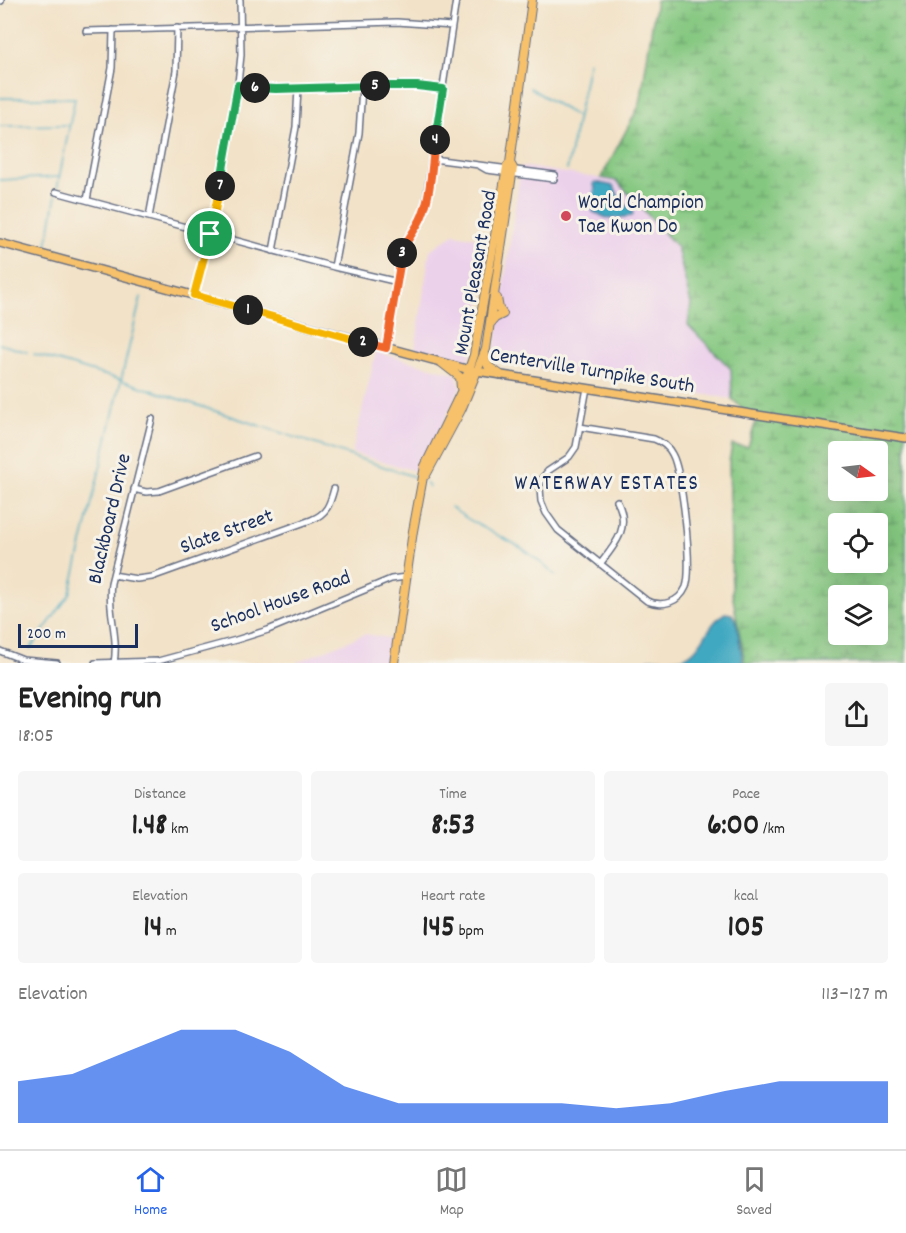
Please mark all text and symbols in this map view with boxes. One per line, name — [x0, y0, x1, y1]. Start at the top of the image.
pin: 5 — [360, 71, 390, 101]
pin: 6 — [240, 73, 270, 103]
text: 5 — [371, 74, 379, 97]
text: 6 — [251, 76, 259, 99]
pin: 4 — [420, 125, 450, 155]
text: 4 — [432, 128, 438, 151]
pin: 7 — [205, 171, 235, 201]
text: 7 — [217, 174, 223, 197]
street label: Mount Pleasant Road — [448, 188, 506, 358]
place label: World Champion Tae Kwon Do — [578, 189, 704, 243]
pin — [184, 208, 235, 259]
marker: World Champion Tae Kwon Do — [559, 209, 573, 223]
icon: arrive — [193, 217, 226, 250]
pin: 3 — [387, 238, 417, 268]
text: 3 — [398, 241, 406, 264]
pin: 1 — [233, 295, 263, 325]
text: 1 — [246, 298, 250, 321]
pin: 2 — [348, 327, 378, 357]
text: 2 — [360, 330, 367, 353]
street label: Centerville Turnpike South — [487, 341, 697, 403]
north arrow — [828, 441, 888, 501]
map controls — [828, 441, 888, 645]
street label: Blackboard Drive — [81, 451, 141, 587]
district label: WATERWAY ESTATES — [515, 469, 699, 500]
street label: Slate Street — [176, 502, 278, 564]
button: locate — [828, 513, 888, 573]
street label: School House Road — [207, 564, 355, 642]
button: layers — [828, 585, 888, 645]
scale bar — [18, 621, 138, 648]
text: 200 m — [27, 623, 66, 646]
text: Evening run — [18, 677, 162, 724]
button: share — [825, 683, 888, 746]
text: 18:05 — [18, 723, 54, 751]
text: Distance — [134, 783, 186, 806]
text: Time — [439, 783, 467, 806]
text: Pace — [732, 783, 760, 806]
text: 1.48 — [131, 806, 167, 849]
text: 8:53 — [431, 806, 475, 849]
text: 6:00 — [707, 806, 759, 849]
text: km — [167, 818, 189, 841]
text: /km — [759, 818, 785, 841]
text: Elevation — [132, 885, 188, 908]
text: Heart rate — [421, 885, 485, 908]
text: kcal — [734, 885, 758, 908]
text: 14 — [143, 908, 162, 951]
text: 145 — [422, 908, 455, 951]
text: 105 — [728, 908, 764, 951]
text: m — [162, 920, 177, 943]
text: bpm — [455, 920, 484, 943]
text: Elevation — [18, 981, 88, 1009]
text: 113–127 m — [821, 981, 888, 1009]
tab: Home — [134, 1163, 167, 1222]
tab: Map — [435, 1163, 468, 1222]
tab: Saved — [736, 1163, 772, 1222]

